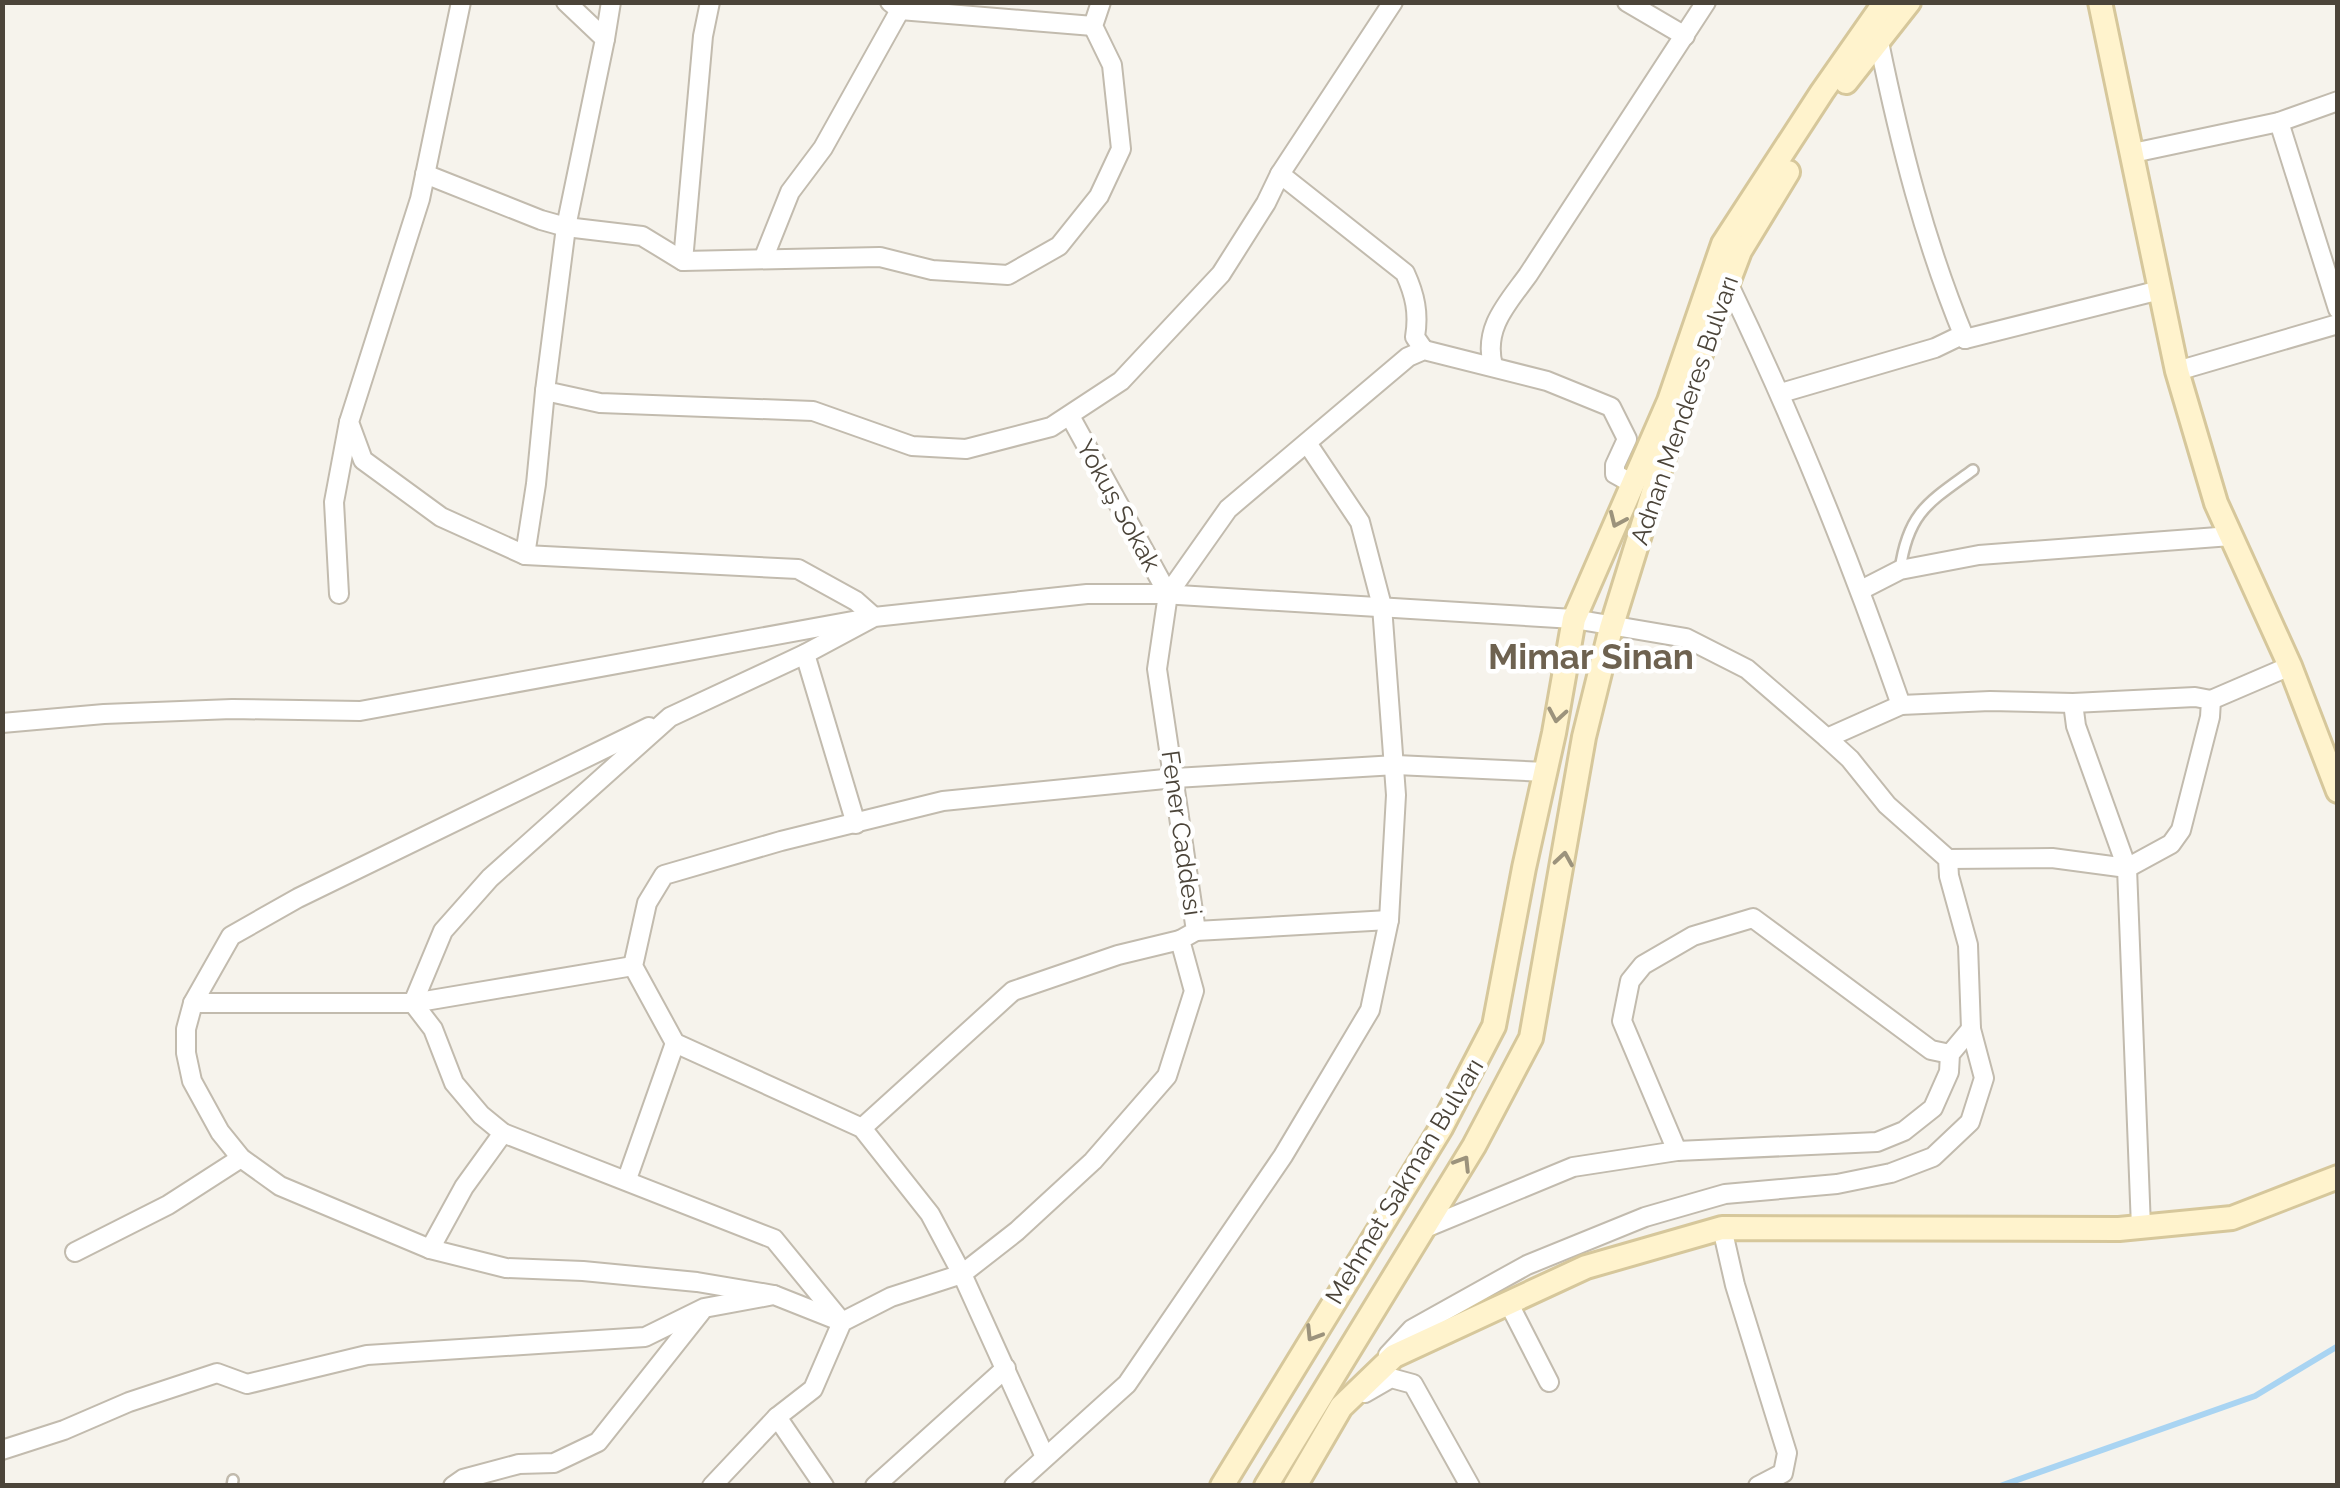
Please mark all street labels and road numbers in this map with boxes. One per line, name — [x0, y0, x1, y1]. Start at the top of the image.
street label: Adnan Menderes Bulvarı — [1624, 271, 1744, 549]
street label: Yokuş Sokak — [1071, 434, 1168, 577]
street label: Fener Caddesi — [1156, 748, 1208, 918]
street label: Mehmet Sakman Bulvarı — [1319, 1053, 1489, 1309]

